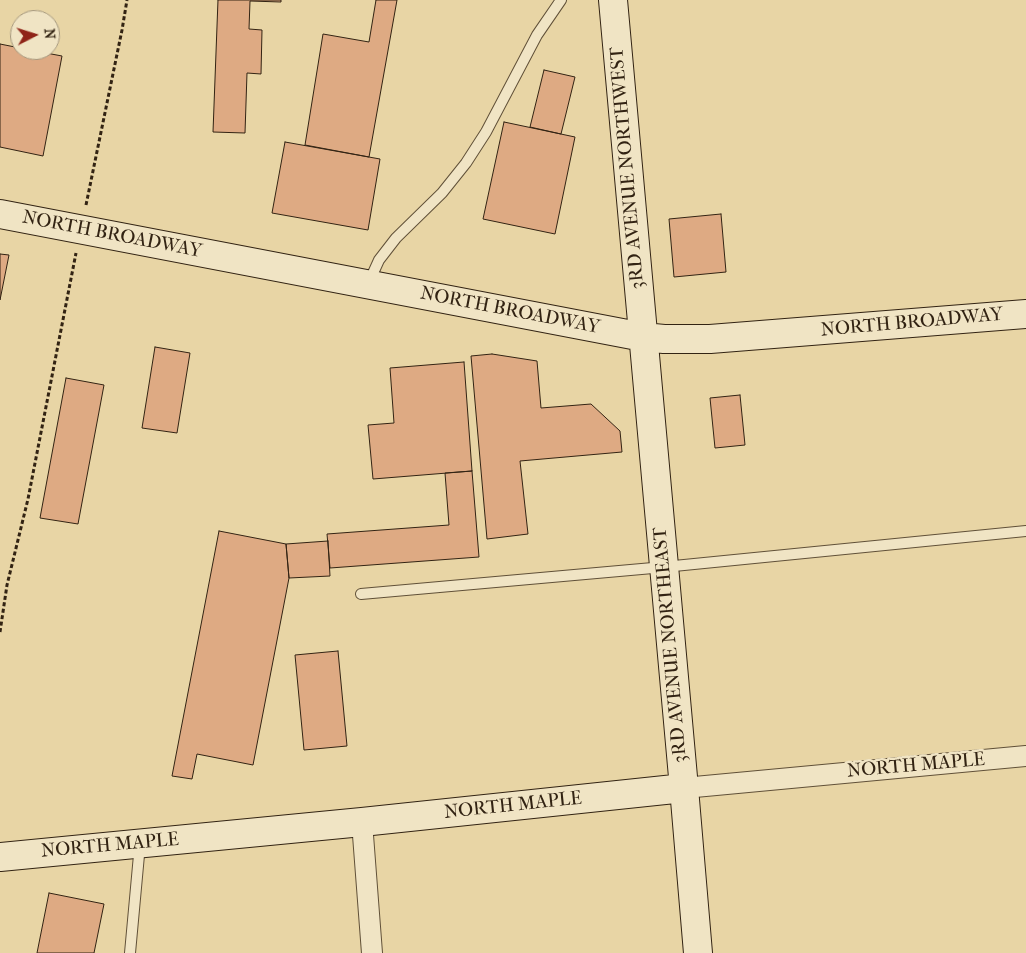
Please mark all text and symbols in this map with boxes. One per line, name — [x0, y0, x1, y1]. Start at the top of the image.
north arrow — [10, 10, 60, 60]
text: N — [41, 28, 58, 40]
street label: 3RD AVENUE NORTHWEST — [606, 46, 650, 290]
street label: NORTH BROADWAY — [20, 206, 204, 264]
street label: NORTH BROADWAY — [418, 282, 602, 340]
street label: NORTH BROADWAY — [820, 304, 1004, 342]
street label: 3RD AVENUE NORTHEAST — [649, 526, 693, 764]
street label: NORTH MAPLE — [846, 749, 986, 783]
street label: NORTH MAPLE — [443, 787, 583, 825]
street label: NORTH MAPLE — [40, 829, 180, 863]

